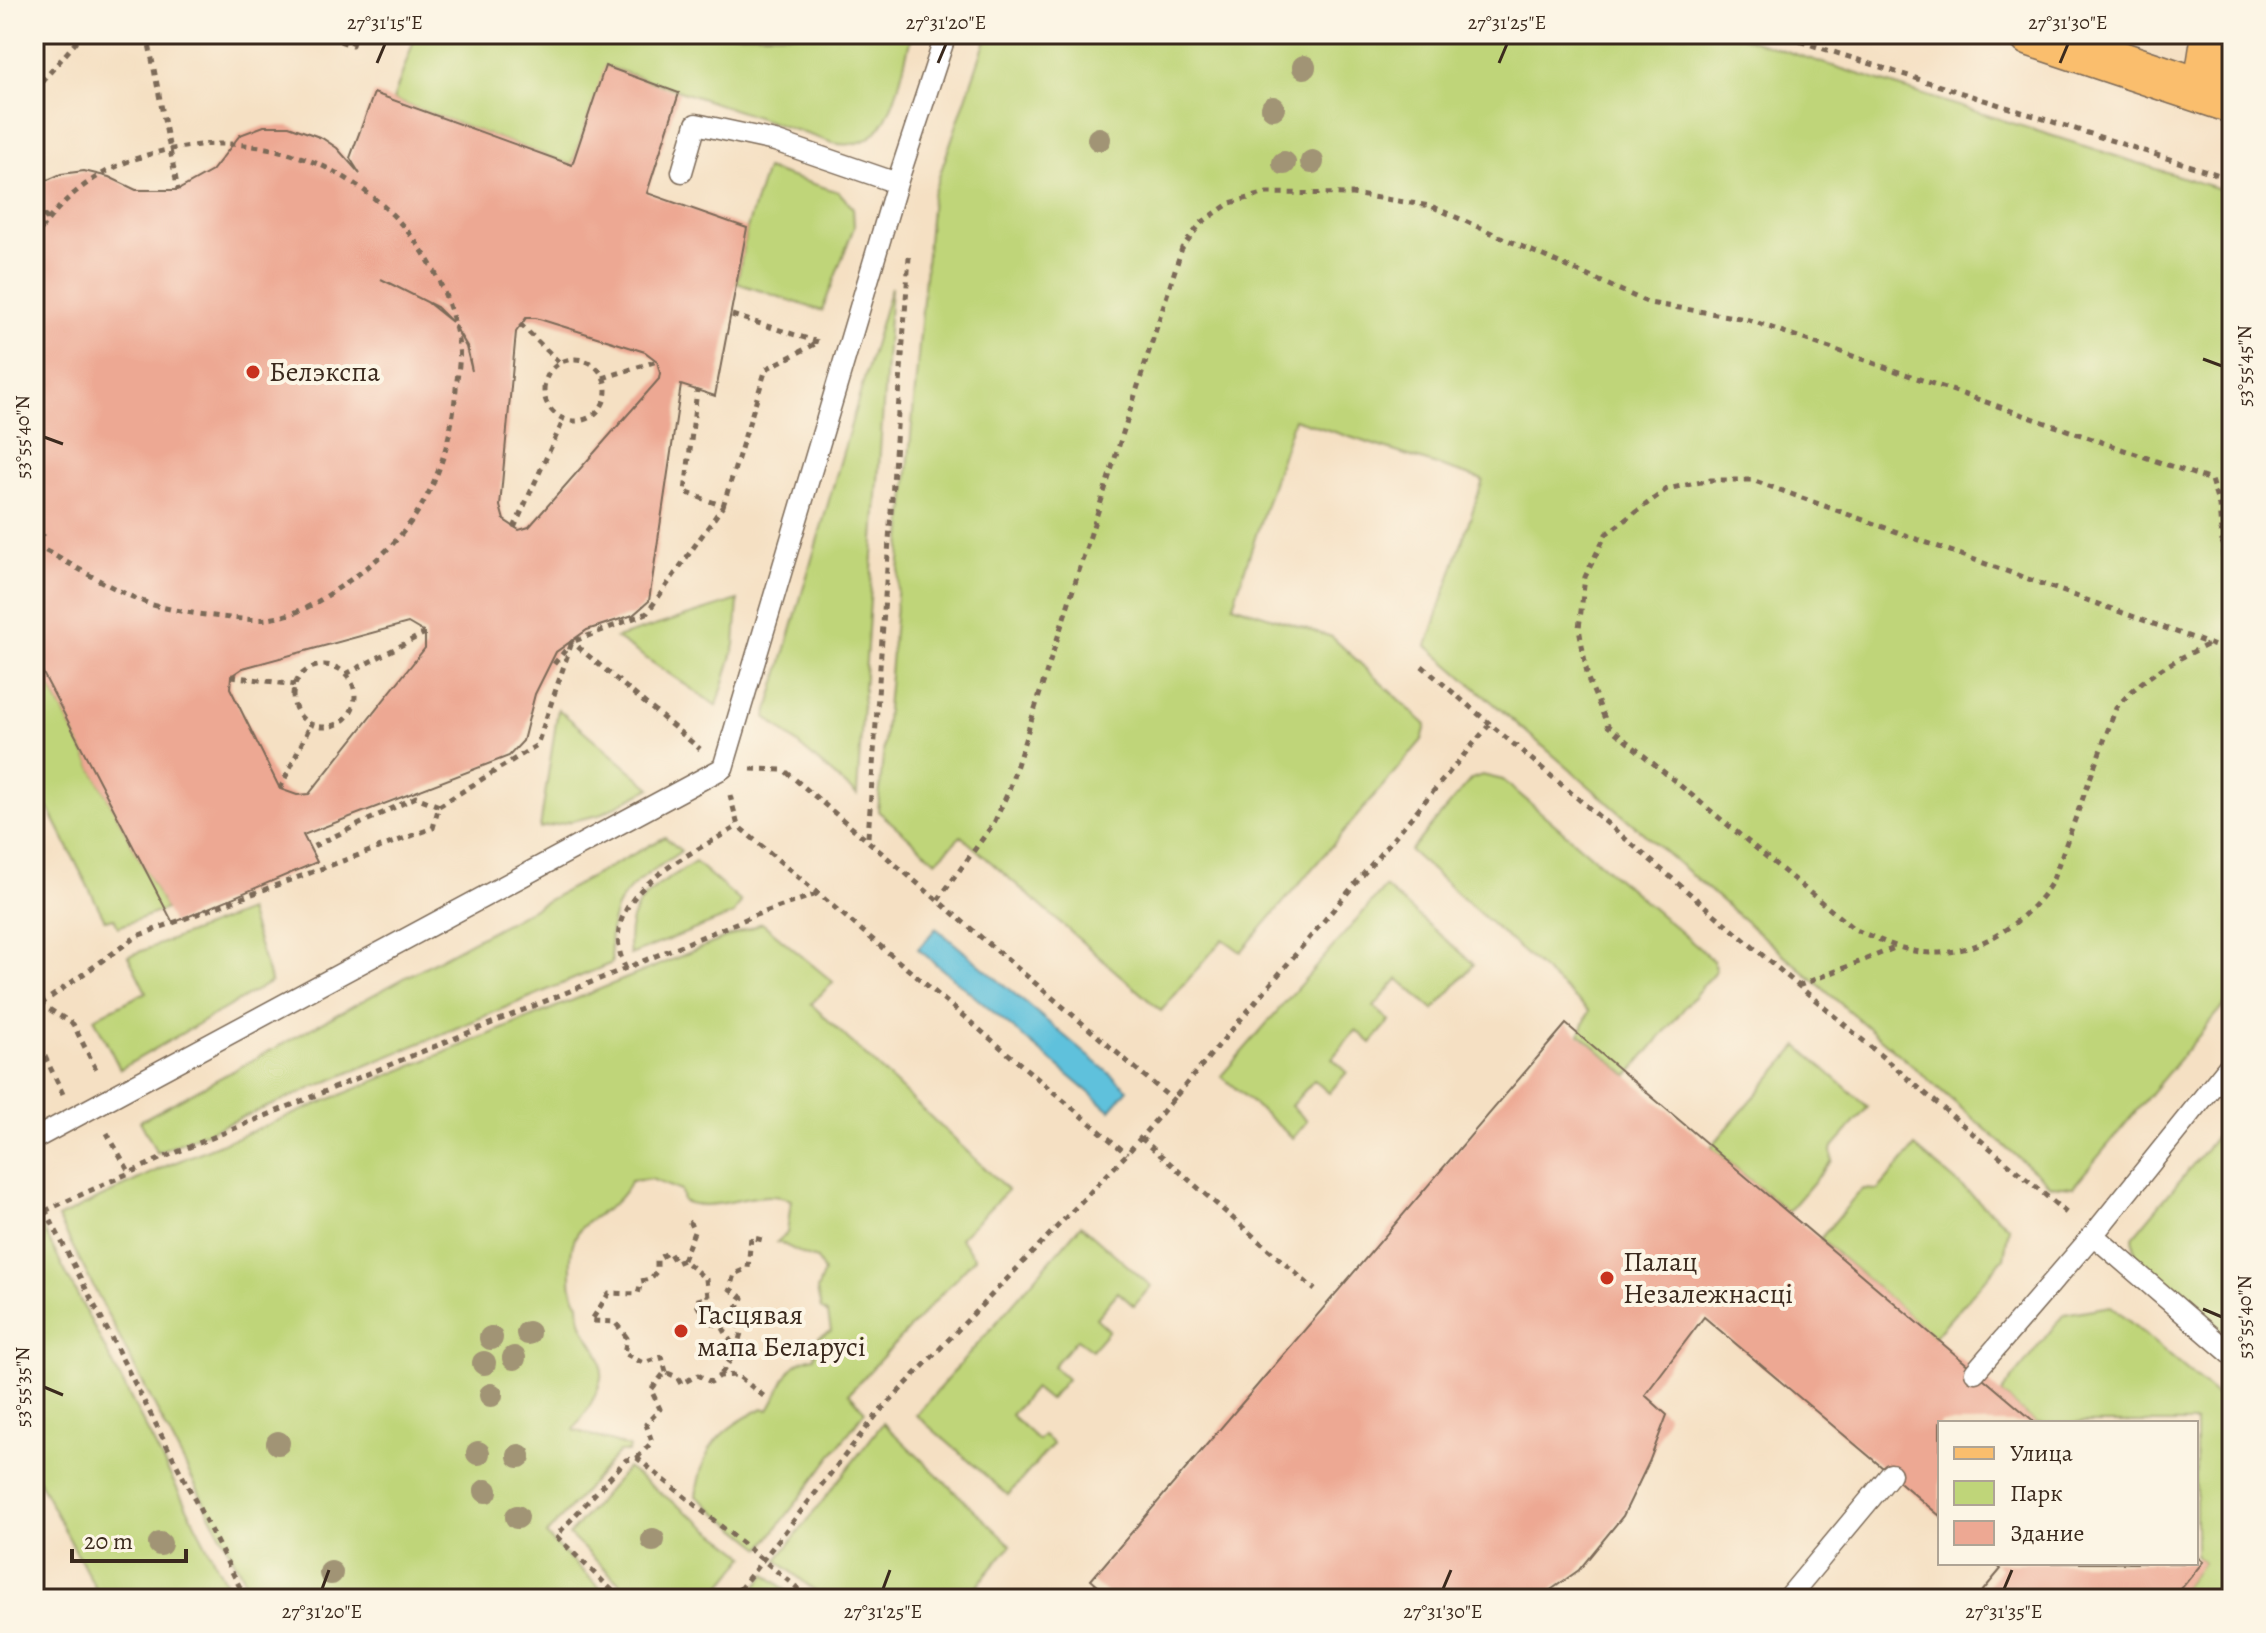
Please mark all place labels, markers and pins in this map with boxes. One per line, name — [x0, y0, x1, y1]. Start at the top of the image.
place label: Белэкспа — [269, 353, 380, 391]
marker: Белэкспа — [244, 363, 262, 381]
place label: Палац Незалежнасці — [1623, 1243, 1793, 1313]
marker: Палац Незалежнасці — [1598, 1269, 1616, 1287]
place label: Гасцявая мапа Беларусі — [697, 1296, 866, 1366]
marker: Гасцявая мапа Беларусі — [672, 1322, 690, 1340]

